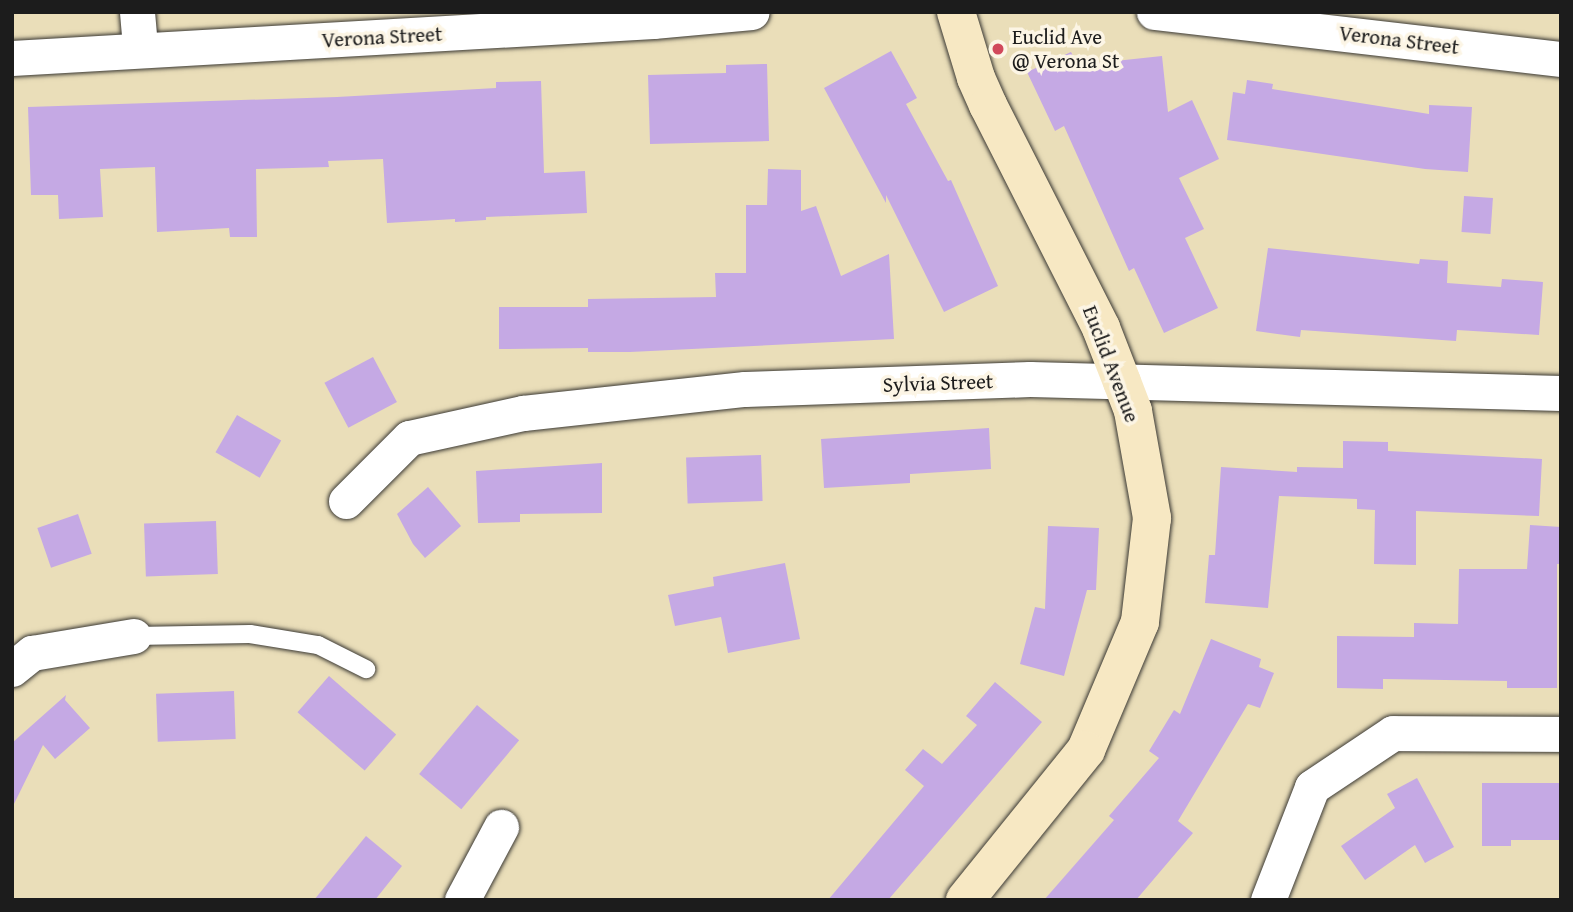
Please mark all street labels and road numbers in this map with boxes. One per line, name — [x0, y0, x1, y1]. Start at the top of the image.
street label: Verona Street — [1337, 20, 1461, 60]
street label: Verona Street — [321, 21, 443, 53]
street label: Euclid Avenue — [1077, 302, 1145, 426]
street label: Sylvia Street — [882, 368, 994, 398]

